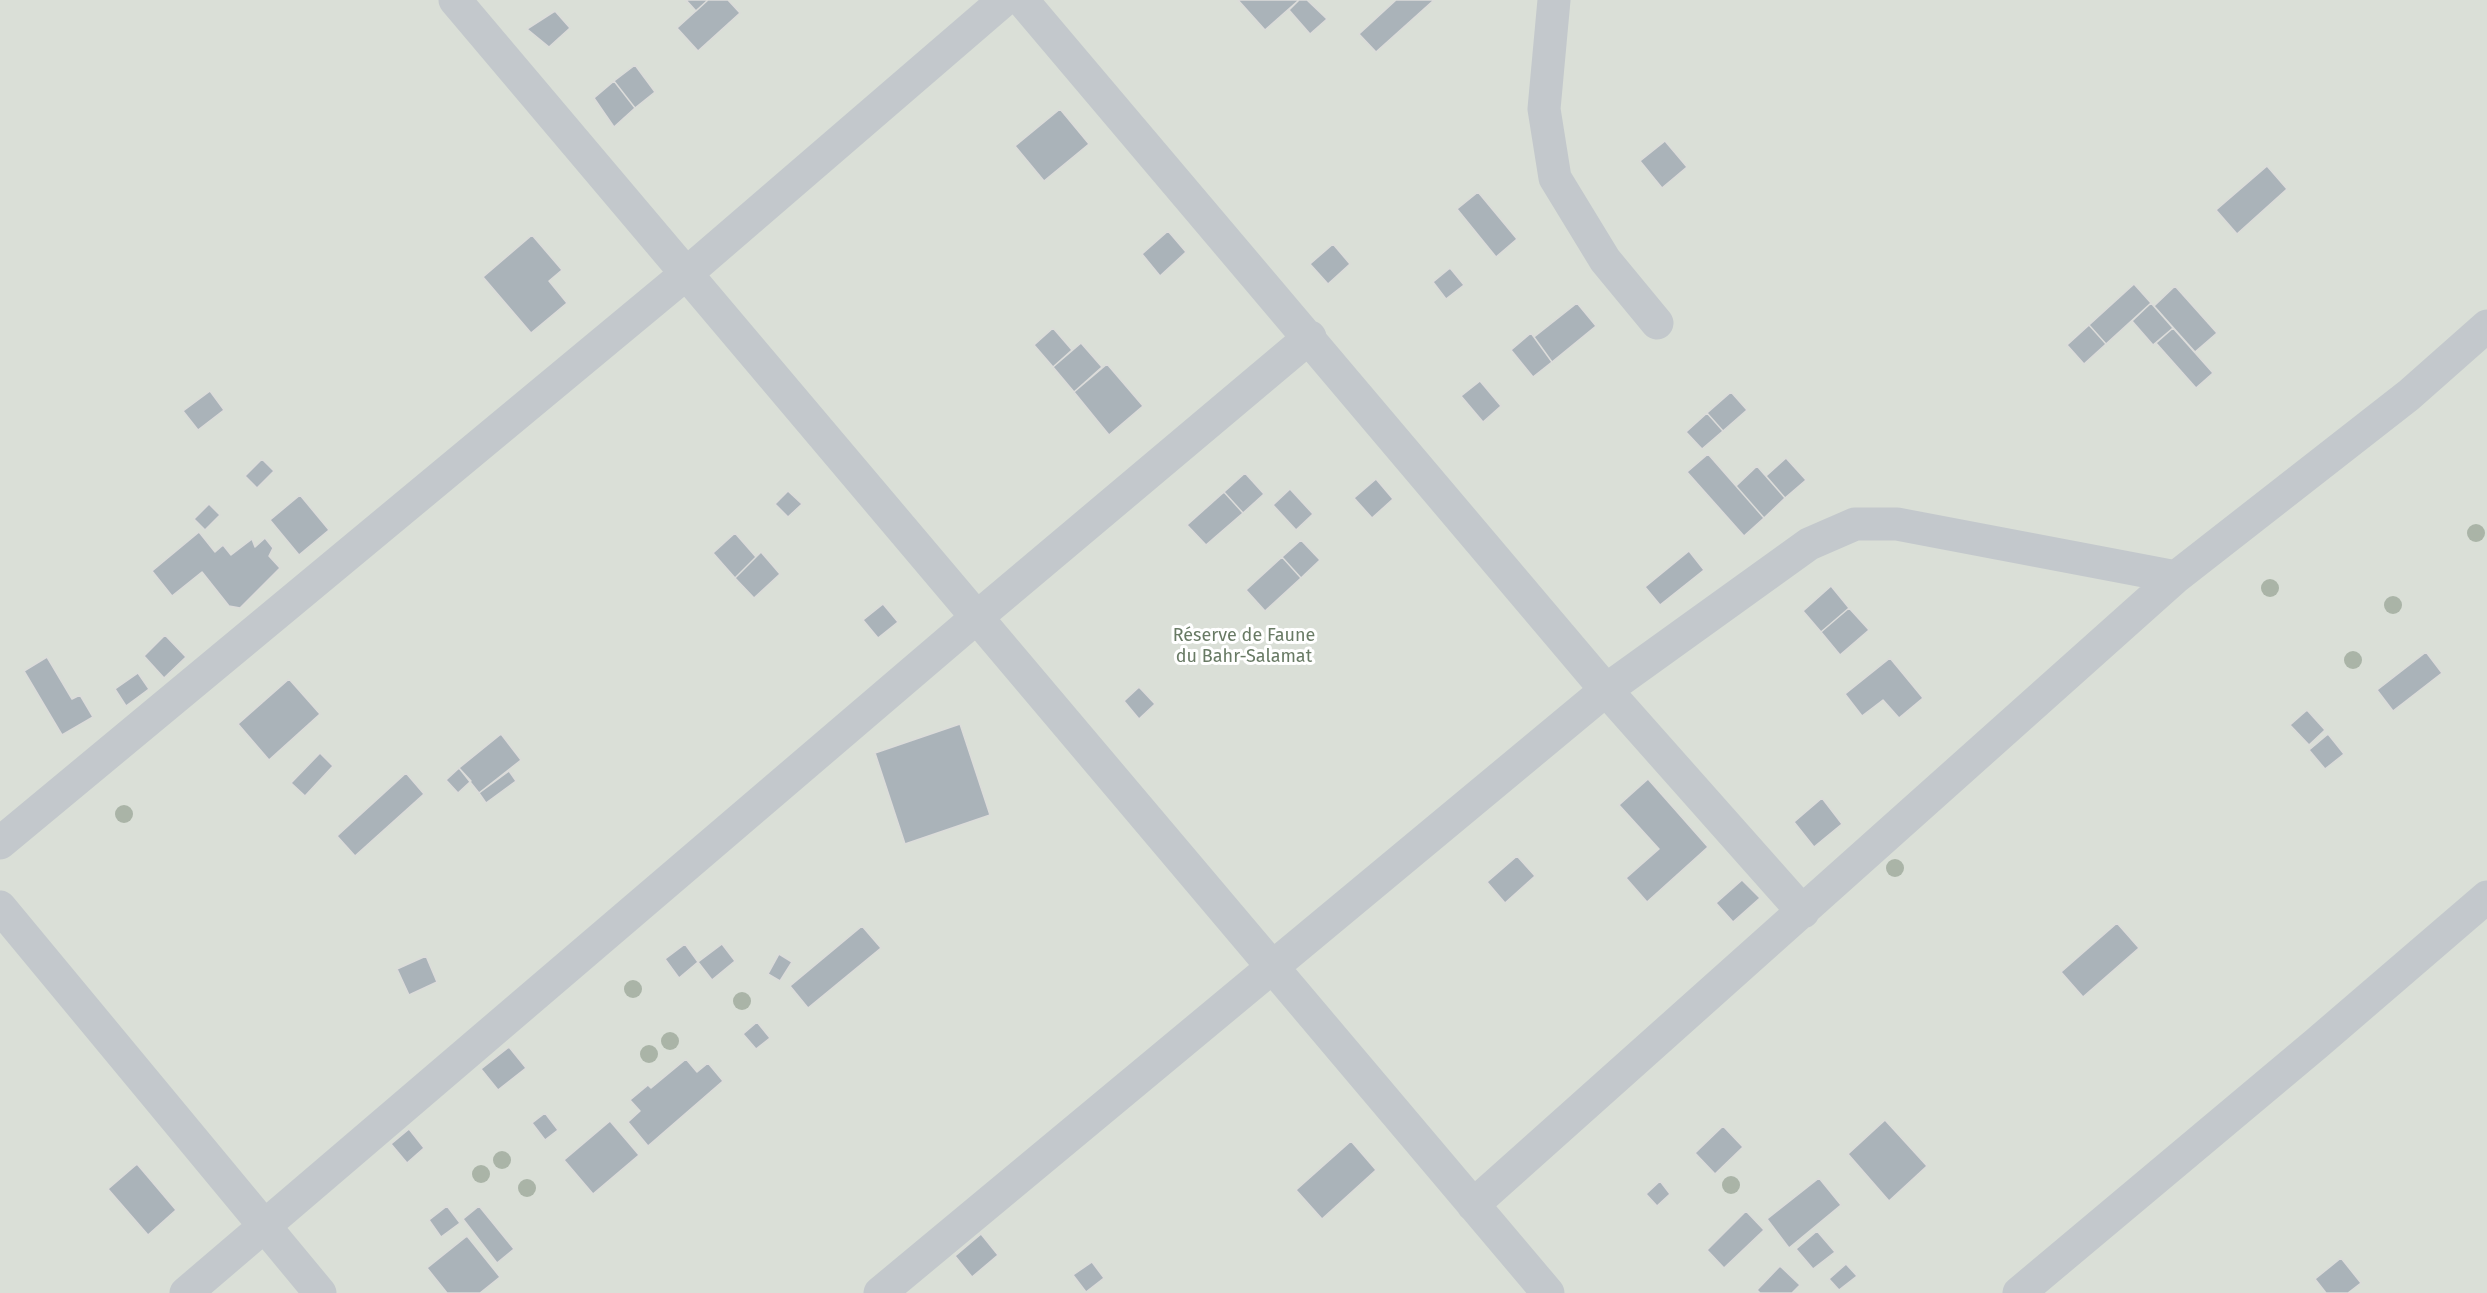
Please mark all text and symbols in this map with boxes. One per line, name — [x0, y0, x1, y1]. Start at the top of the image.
park label: Réserve de Faune du Bahr-Salamat — [1173, 625, 1315, 668]

